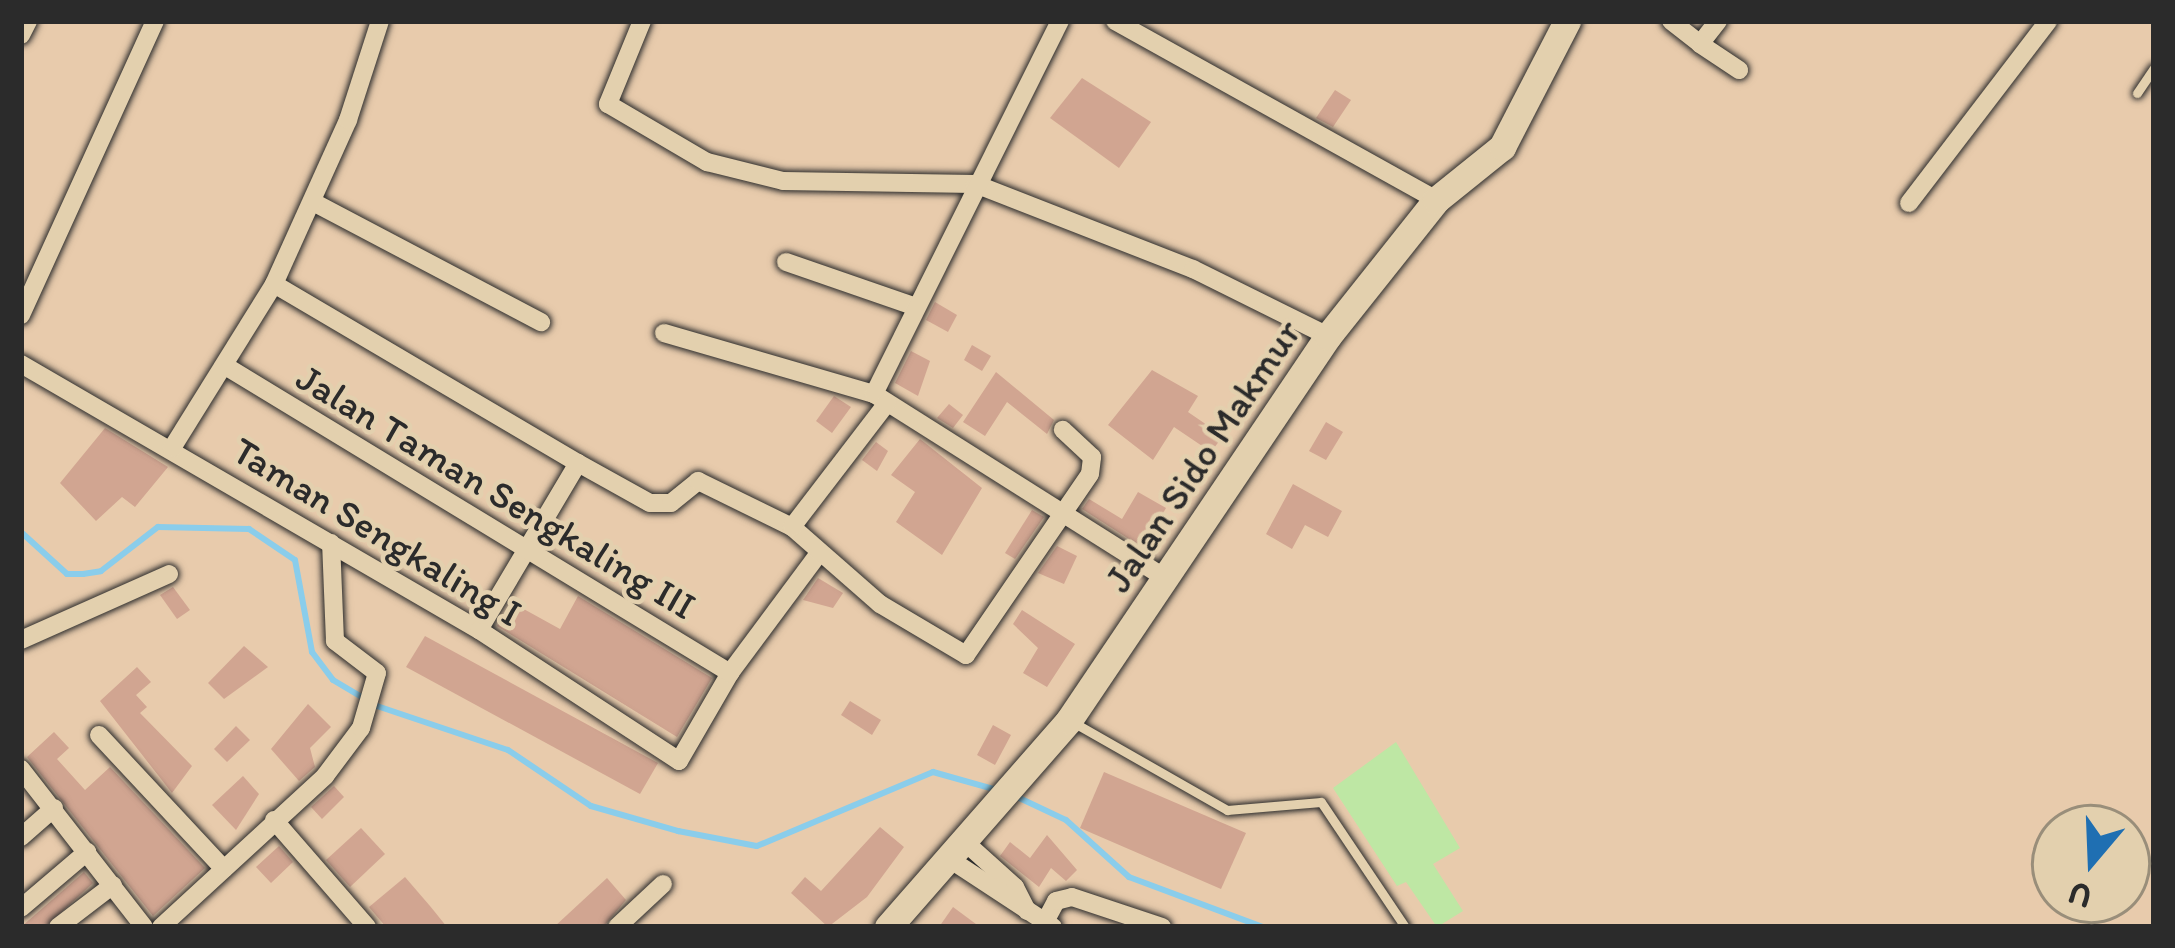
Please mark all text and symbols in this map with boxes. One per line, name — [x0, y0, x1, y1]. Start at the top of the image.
street label: Jalan Sido Makmur — [1094, 310, 1312, 602]
street label: Jalan Taman Sengkaling III — [291, 356, 701, 628]
street label: Taman Sengkaling I — [225, 428, 529, 636]
north arrow — [2031, 804, 2151, 924]
text: U — [2063, 874, 2097, 918]

